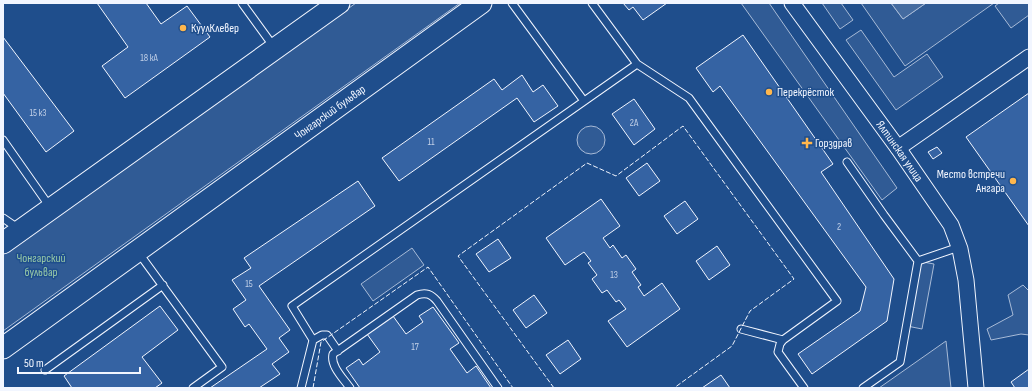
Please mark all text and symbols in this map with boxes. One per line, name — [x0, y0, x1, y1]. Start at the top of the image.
place label: КуулКлевер — [191, 21, 239, 36]
marker: КуулКлевер — [178, 23, 188, 33]
house number: 18 кА — [140, 52, 158, 64]
street label: Чонгарский бульвар — [292, 82, 369, 143]
place label: Перекрёсток — [777, 85, 834, 100]
marker: Перекрёсток — [764, 87, 774, 97]
house number: 15 к3 — [29, 107, 47, 119]
house number: 2А — [630, 117, 639, 129]
street label: Ялтинская улица — [872, 118, 926, 185]
house number: 11 — [428, 136, 435, 148]
place label: Горздрав — [815, 136, 852, 151]
marker: Горздрав — [802, 138, 812, 148]
place label: Место встречи Ангара — [937, 167, 1005, 196]
marker: Место встречи Ангара — [1008, 176, 1018, 186]
house number: 2 — [837, 221, 841, 233]
park label: Чонгарский бульвар — [16, 251, 66, 280]
house number: 13 — [610, 269, 618, 281]
house number: 15 — [245, 278, 253, 290]
house number: 17 — [411, 341, 419, 353]
scale bar — [18, 349, 140, 375]
text: 50 m — [24, 356, 44, 371]

